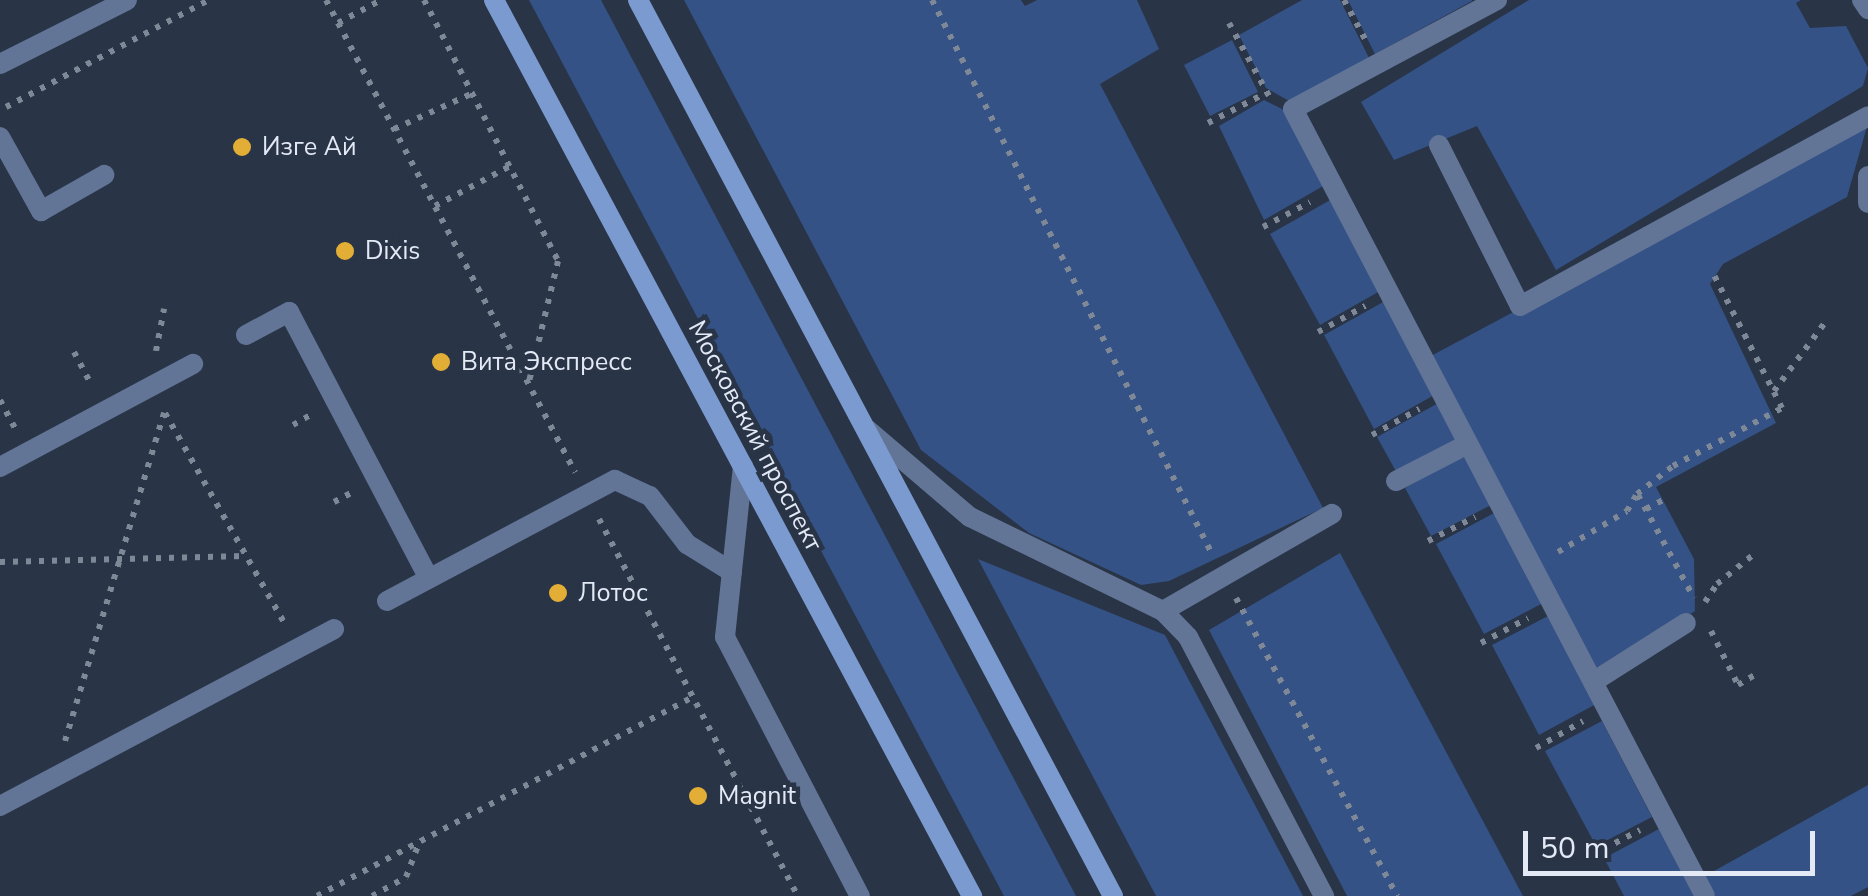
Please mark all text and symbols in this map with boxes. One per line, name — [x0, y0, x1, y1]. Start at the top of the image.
place label: Изге Ай — [262, 132, 357, 162]
marker: Изге Ай — [231, 136, 253, 158]
place label: Dixis — [365, 236, 420, 266]
marker: Dixis — [334, 240, 356, 262]
street label: Московский проспект — [681, 316, 829, 556]
place label: Вита Экспресс — [461, 347, 632, 377]
marker: Вита Экспресс — [430, 351, 452, 373]
place label: Лотос — [578, 578, 648, 608]
marker: Лотос — [547, 582, 569, 604]
place label: Magnit — [718, 781, 796, 811]
marker: Magnit — [687, 785, 709, 807]
scale bar — [1528, 811, 1820, 873]
text: 50 m — [1540, 828, 1609, 869]

